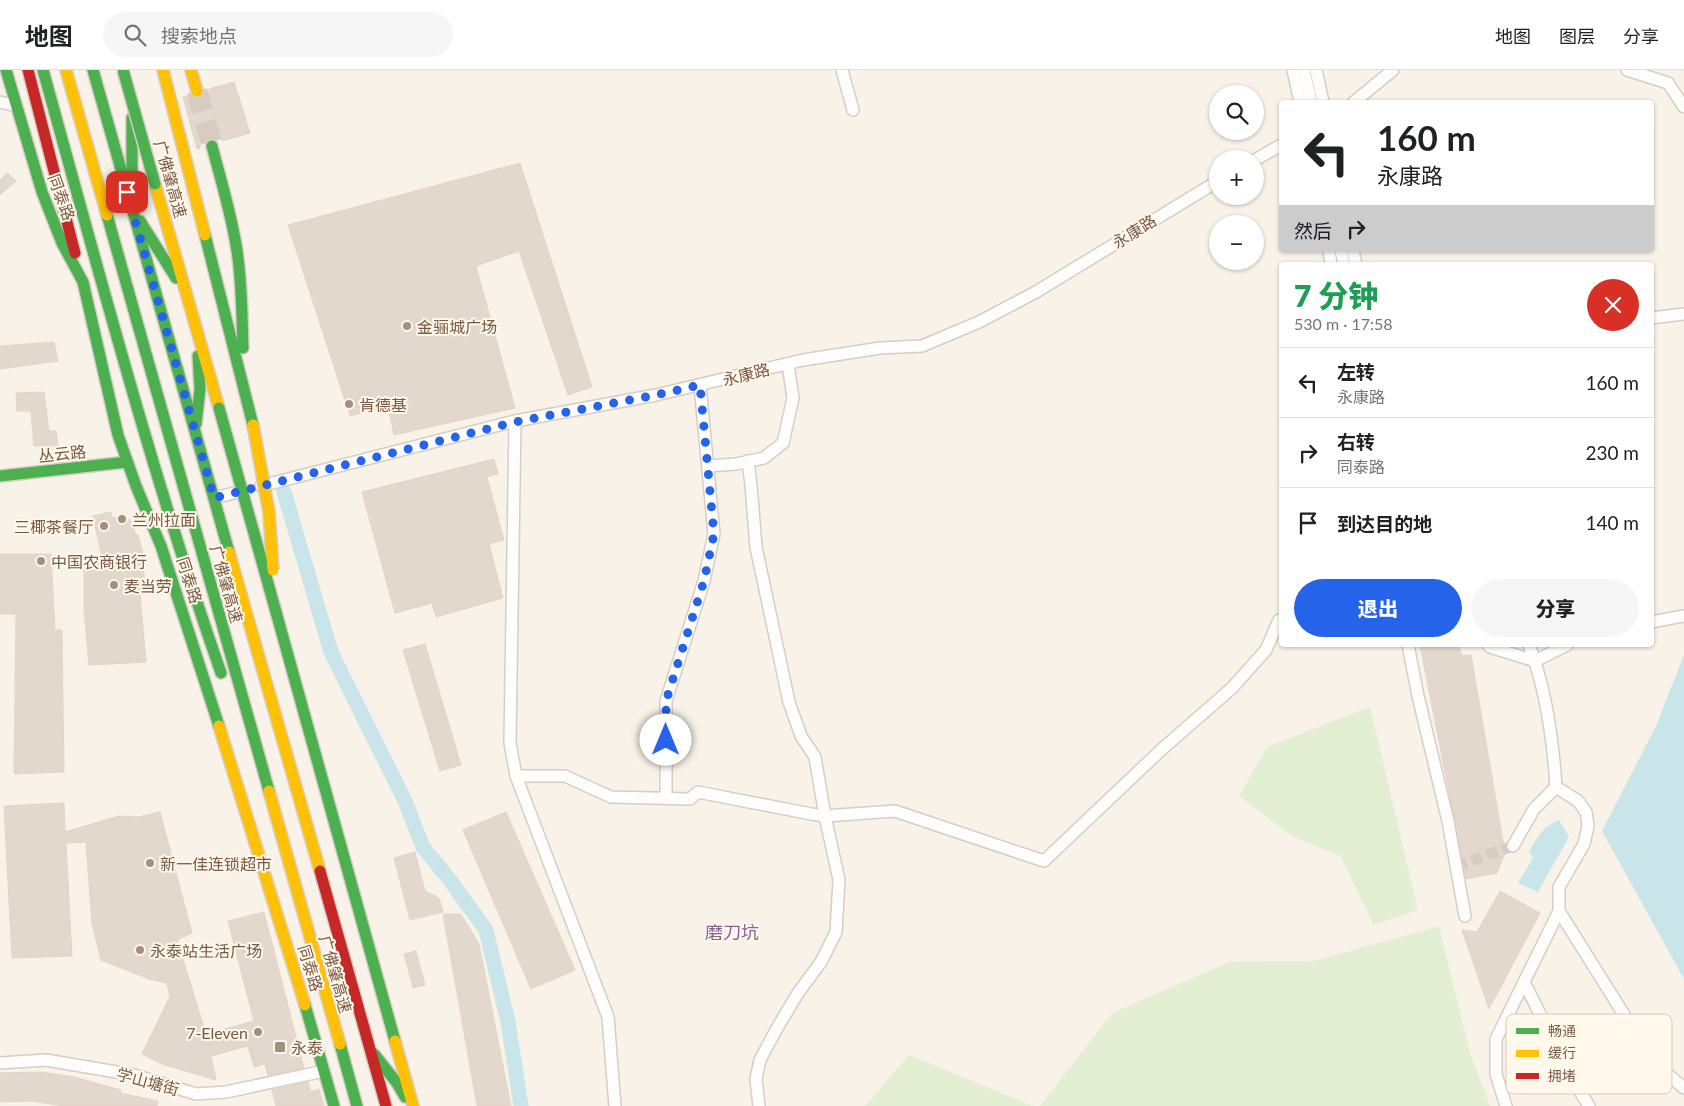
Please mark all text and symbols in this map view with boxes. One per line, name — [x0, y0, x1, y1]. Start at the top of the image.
search box — [103, 12, 453, 57]
text: 地图 — [25, 21, 73, 50]
icon: search — [121, 21, 149, 49]
text: 搜索地点 — [161, 24, 237, 47]
text: 地图 — [1495, 25, 1531, 47]
text: 图层 — [1559, 25, 1595, 47]
text: 分享 — [1623, 25, 1659, 47]
map controls — [1209, 85, 1264, 270]
button: search — [1209, 85, 1264, 140]
text: 160 m — [1377, 116, 1476, 158]
icon: left — [1294, 120, 1359, 185]
street label: 广佛肇高速 — [151, 138, 191, 220]
button: + — [1209, 150, 1264, 205]
text: 永康路 — [1377, 162, 1443, 189]
street label: 同泰路 — [45, 171, 79, 223]
pin — [106, 171, 148, 213]
icon: arrive — [113, 178, 141, 206]
street label: 永康路 — [1109, 210, 1159, 252]
button: − — [1209, 215, 1264, 270]
icon: right — [1342, 215, 1370, 243]
text: 然后 — [1294, 219, 1332, 242]
text: 7 分钟 — [1294, 277, 1378, 313]
button: close — [1587, 279, 1639, 331]
text: 530 m · 17:58 — [1294, 314, 1393, 333]
place label: 金骊城广场 — [417, 317, 497, 336]
marker: 金骊城广场 — [401, 320, 413, 332]
street label: 永康路 — [720, 359, 772, 389]
text: 左转 — [1337, 360, 1375, 383]
icon: left — [1294, 369, 1322, 397]
text: 160 m — [1585, 371, 1639, 394]
text: 永康路 — [1337, 387, 1385, 406]
place label: 肯德基 — [359, 395, 407, 414]
marker: 肯德基 — [343, 398, 355, 410]
text: 右转 — [1337, 430, 1375, 453]
icon: right — [1294, 439, 1322, 467]
street label: 丛云路 — [37, 441, 87, 465]
text: 230 m — [1585, 441, 1639, 464]
text: 同泰路 — [1337, 457, 1385, 476]
icon: arrive — [1294, 509, 1322, 537]
place label: 兰州拉面 — [132, 510, 196, 529]
text: 140 m — [1585, 511, 1639, 534]
text: 到达目的地 — [1337, 512, 1432, 535]
marker: 兰州拉面 — [116, 513, 128, 525]
place label: 三椰茶餐厅 — [14, 517, 94, 536]
marker: 三椰茶餐厅 — [98, 520, 110, 532]
street label: 广佛肇高速 — [207, 543, 247, 625]
place label: 中国农商银行 — [51, 552, 147, 571]
street label: 同泰路 — [174, 554, 206, 606]
marker: 中国农商银行 — [35, 555, 47, 567]
place label: 麦当劳 — [124, 576, 172, 595]
marker: 麦当劳 — [108, 579, 120, 591]
button: 退出 — [1294, 579, 1462, 637]
button: 分享 — [1472, 579, 1639, 637]
position arrow — [639, 713, 691, 765]
place label: 新一佳连锁超市 — [160, 854, 272, 873]
marker: 新一佳连锁超市 — [144, 857, 156, 869]
district label: 磨刀坑 — [705, 921, 759, 943]
street label: 广佛肇高速 — [316, 933, 356, 1015]
place label: 永泰站生活广场 — [150, 941, 262, 960]
street label: 同泰路 — [295, 942, 327, 994]
marker: 永泰站生活广场 — [134, 944, 146, 956]
legend — [1506, 1014, 1672, 1094]
text: 畅通 — [1548, 1022, 1576, 1039]
place label: 7-Eleven — [186, 1023, 248, 1042]
marker: 7-Eleven — [252, 1026, 264, 1038]
place label: 永泰 — [291, 1038, 323, 1057]
marker: 永泰 — [273, 1040, 287, 1054]
text: 缓行 — [1548, 1044, 1576, 1061]
street label: 学山塘街 — [115, 1064, 181, 1098]
text: 拥堵 — [1548, 1067, 1576, 1084]

